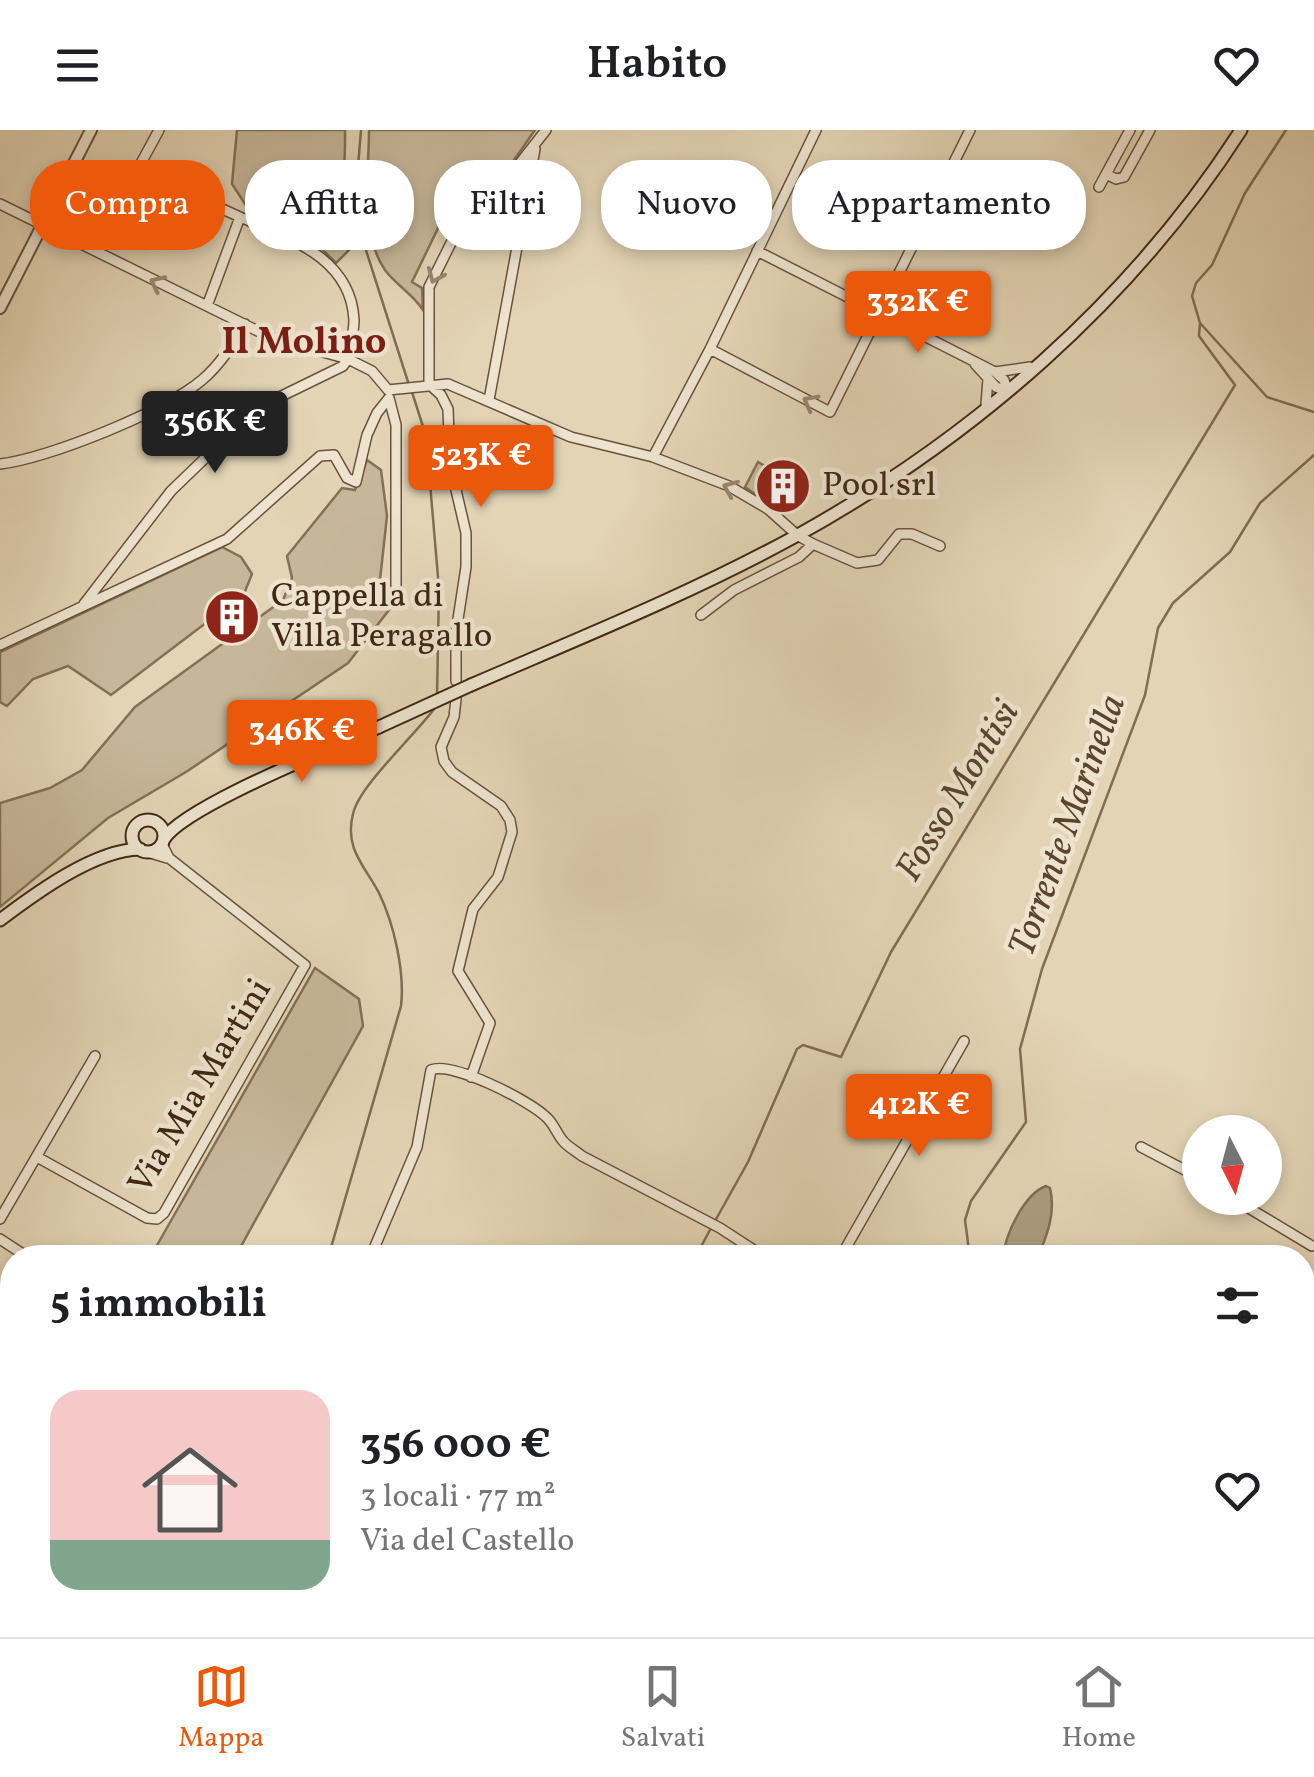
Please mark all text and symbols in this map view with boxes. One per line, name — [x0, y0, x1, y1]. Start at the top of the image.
text: Habito — [587, 34, 727, 97]
icon: menu — [50, 38, 105, 93]
icon: heart — [1209, 38, 1264, 93]
chip: Compra — [30, 160, 225, 250]
chip: Affitta — [245, 160, 414, 250]
chip: Filtri — [434, 160, 581, 250]
chip: Nuovo — [601, 160, 772, 250]
chip: Appartamento — [792, 160, 1086, 250]
one-way arrow — [427, 267, 448, 284]
pin: 332K € — [837, 271, 999, 356]
one-way arrow — [149, 275, 167, 295]
text: 332K € — [867, 281, 969, 325]
district label: Il Molino — [221, 317, 387, 370]
pin: 356K € — [134, 391, 296, 476]
one-way arrow — [802, 394, 820, 414]
text: 356K € — [164, 401, 266, 445]
pin: 523K € — [400, 425, 562, 510]
text: 523K € — [430, 435, 532, 479]
building icon: Pool srl — [753, 456, 813, 516]
place label: Pool srl — [822, 462, 936, 510]
one-way arrow — [722, 479, 740, 499]
place label: Cappella di Villa Peragallo — [271, 573, 492, 661]
building icon: Cappella di Villa Peragallo — [202, 587, 262, 647]
water label: Torrente Marinella — [997, 688, 1141, 964]
water label: Fosso Montisi — [884, 691, 1034, 892]
pin: 346K € — [221, 700, 383, 785]
text: 346K € — [249, 710, 355, 754]
street label: Via Mia Martini — [118, 970, 284, 1204]
pin: 412K € — [838, 1074, 1000, 1159]
text: 412K € — [868, 1084, 970, 1128]
north arrow — [1182, 1115, 1282, 1215]
map controls — [1182, 1115, 1282, 1215]
text: 5 immobili — [50, 1276, 267, 1335]
icon: filters — [1210, 1278, 1265, 1333]
text: 356 000 € — [360, 1417, 551, 1476]
icon: home — [130, 1430, 250, 1550]
icon: heart — [1210, 1463, 1265, 1518]
text: 3 locali · 77 m² — [360, 1476, 556, 1520]
text: Via del Castello — [360, 1520, 574, 1564]
tab: Mappa — [178, 1659, 264, 1758]
tab: Salvati — [621, 1659, 705, 1758]
tab: Home — [1062, 1659, 1136, 1758]

